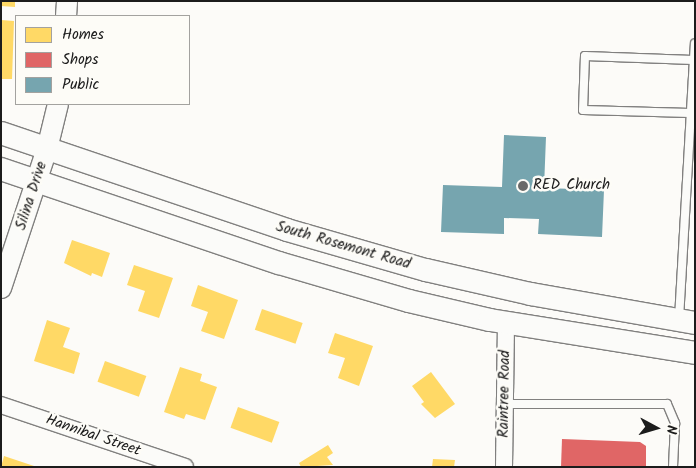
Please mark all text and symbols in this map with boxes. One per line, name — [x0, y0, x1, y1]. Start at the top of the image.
legend — [15, 15, 190, 105]
text: Homes — [62, 23, 104, 47]
text: Shops — [62, 48, 98, 72]
text: Public — [62, 73, 99, 97]
street label: Silina Drive — [12, 159, 52, 233]
place label: RED Church — [533, 177, 610, 195]
marker: RED Church — [517, 180, 529, 192]
street label: South Rosemont Road — [274, 218, 412, 274]
street label: Raintree Road — [495, 350, 515, 438]
north arrow — [631, 403, 681, 453]
street label: Hannibal Street — [43, 411, 143, 461]
text: N — [660, 424, 682, 435]

